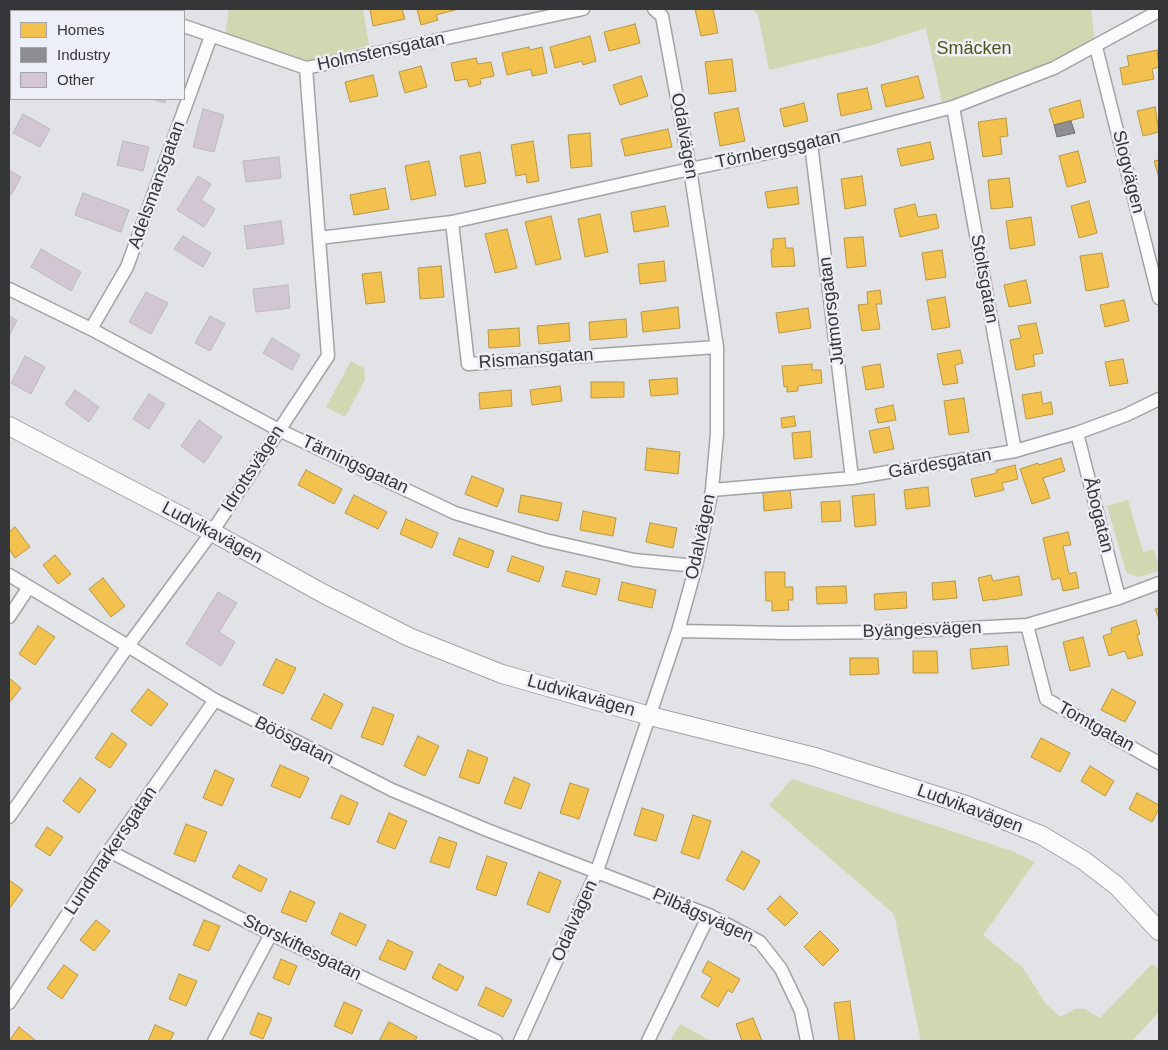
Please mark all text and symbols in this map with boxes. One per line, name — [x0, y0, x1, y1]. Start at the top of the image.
legend — [10, 10, 185, 100]
text: Homes — [57, 21, 105, 38]
street label: Holmstensgatan — [315, 28, 447, 76]
park label: Smäcken — [936, 38, 1012, 60]
text: Industry — [57, 46, 110, 63]
text: Other — [57, 71, 95, 88]
street label: Odalvägen — [666, 91, 702, 181]
street label: Adelsmansgatan — [124, 118, 190, 252]
street label: Törnbergsgatan — [714, 126, 842, 174]
street label: Slogvägen — [1107, 128, 1149, 216]
street label: Stoltsgatan — [966, 233, 1002, 325]
street label: Jutmorsgatan — [815, 256, 849, 366]
street label: Rismansgatan — [478, 344, 594, 374]
street label: Idrottsvägen — [217, 422, 289, 516]
street label: Tärningsgatan — [298, 431, 412, 499]
street label: Gärdesgatan — [887, 444, 993, 484]
street label: Åbogatan — [1078, 475, 1118, 555]
street label: Odalvägen — [681, 492, 721, 582]
street label: Ludvikavägen — [158, 497, 266, 569]
street label: Byängesvägen — [862, 617, 982, 643]
street label: Ludvikavägen — [525, 670, 637, 722]
street label: Tomtgatan — [1054, 697, 1138, 757]
street label: Böösgatan — [251, 712, 337, 770]
street label: Ludvikavägen — [914, 780, 1026, 838]
street label: Lundmarkersgatan — [60, 783, 162, 919]
street label: Odalvägen — [547, 877, 603, 965]
street label: Pilbågsvägen — [649, 884, 757, 948]
street label: Storskiftesgatan — [239, 910, 365, 986]

